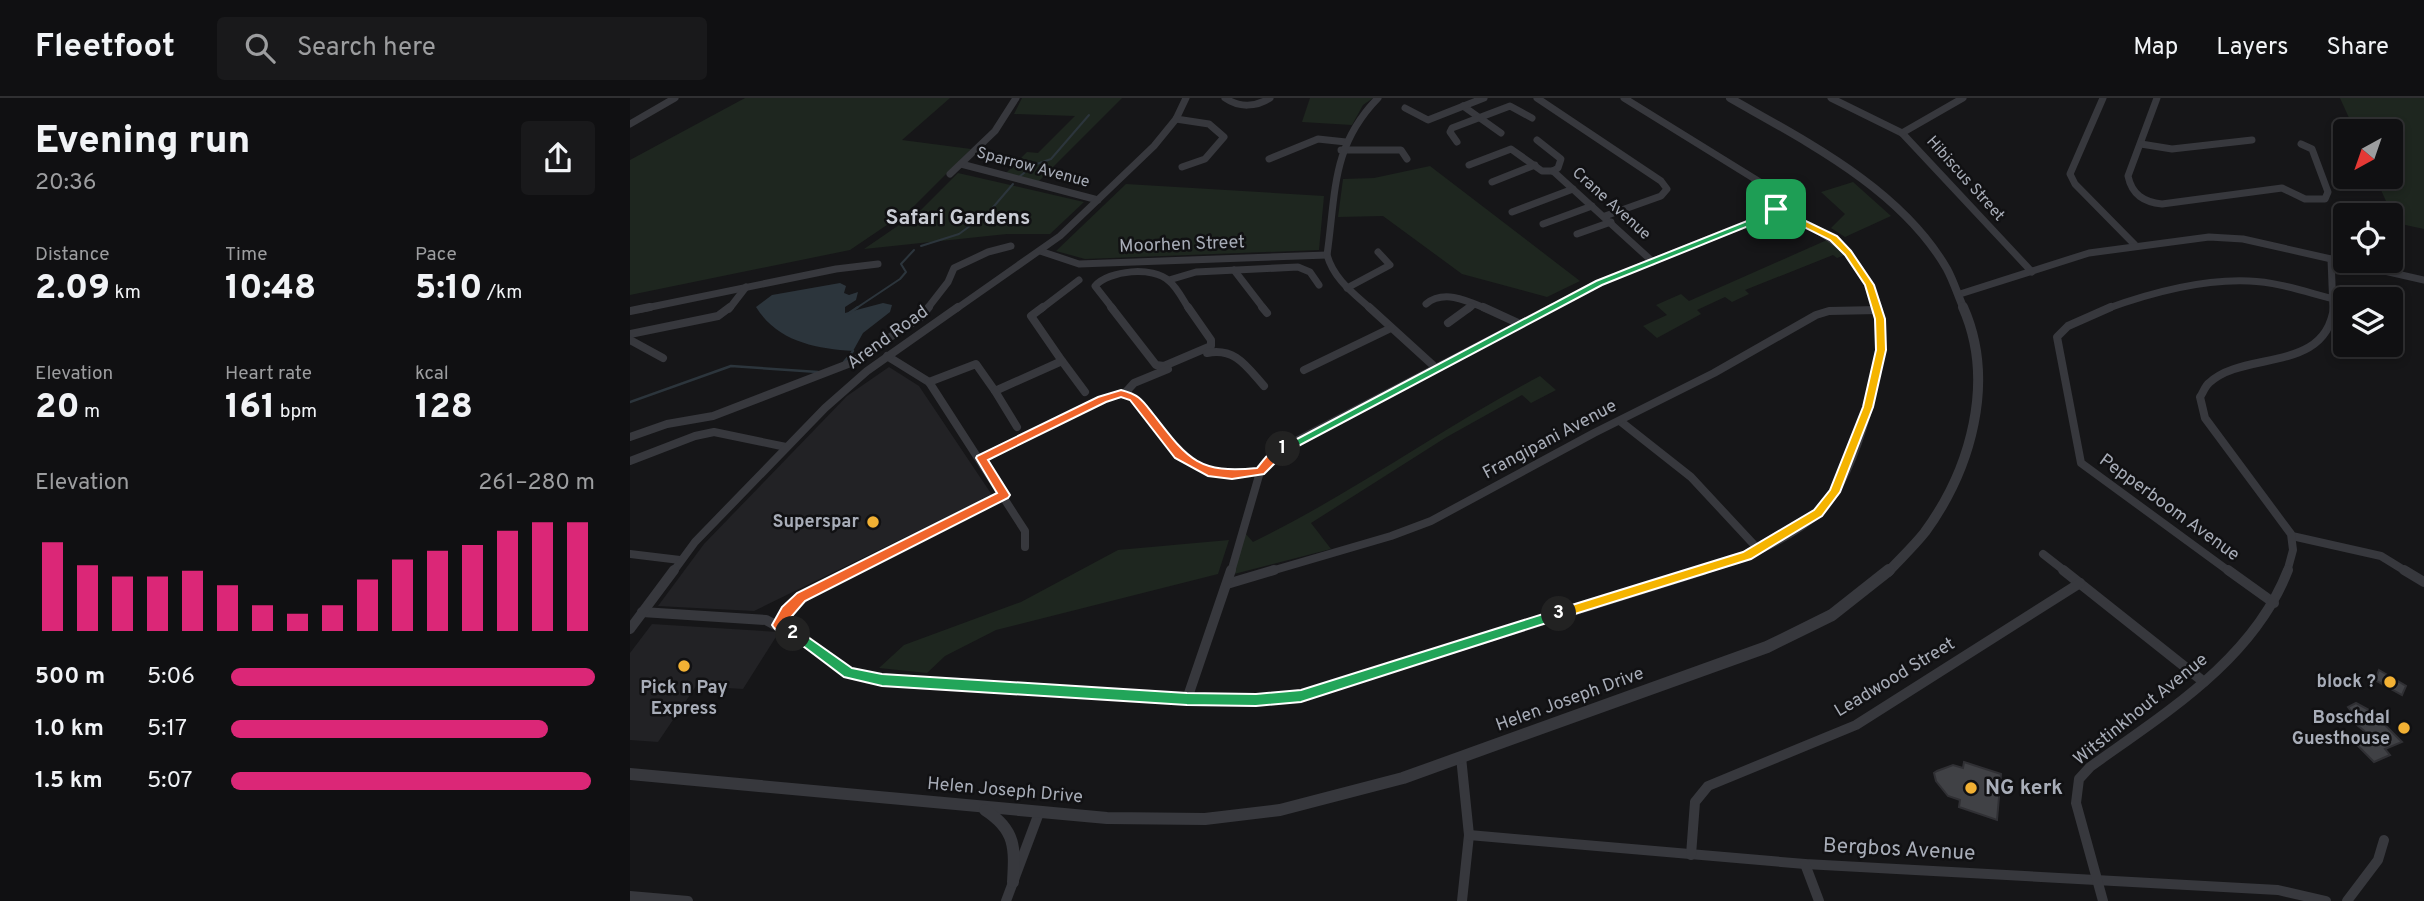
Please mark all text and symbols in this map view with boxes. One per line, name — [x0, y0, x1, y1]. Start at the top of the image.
search box — [217, 17, 707, 80]
text: Fleetfoot — [35, 27, 175, 69]
icon: search — [241, 29, 279, 67]
text: Search here — [297, 32, 436, 65]
text: Map — [2133, 33, 2178, 63]
text: Layers — [2216, 33, 2288, 63]
text: Share — [2326, 33, 2389, 63]
text: Evening run — [35, 118, 250, 167]
north arrow — [2333, 119, 2403, 189]
map controls — [2333, 119, 2403, 357]
button: share — [521, 121, 595, 195]
street label: Hibiscus Street — [1921, 132, 2009, 226]
street label: Sparrow Avenue — [974, 143, 1092, 193]
street label: Crane Avenue — [1567, 163, 1655, 245]
text: 20:36 — [35, 169, 97, 198]
pin — [1746, 179, 1806, 239]
icon: arrive — [1757, 190, 1795, 228]
button: locate — [2333, 203, 2403, 273]
district label: Safari Gardens — [886, 205, 1030, 232]
street label: Moorhen Street — [1119, 231, 1245, 259]
text: Distance — [35, 243, 110, 267]
text: Time — [225, 243, 268, 267]
text: Pace — [415, 243, 457, 267]
text: 2.09 — [35, 267, 110, 311]
text: 10:48 — [225, 267, 316, 311]
text: 5:10 — [415, 267, 483, 311]
text: km — [110, 281, 141, 305]
text: /km — [483, 281, 522, 305]
button: layers — [2333, 287, 2403, 357]
street label: Arend Road — [843, 301, 933, 375]
text: Elevation — [35, 362, 113, 386]
text: Heart rate — [225, 362, 312, 386]
text: kcal — [415, 362, 449, 386]
text: 20 — [35, 386, 80, 430]
text: 161 — [225, 386, 275, 430]
text: 128 — [415, 386, 473, 430]
street label: Frangipani Avenue — [1479, 395, 1621, 485]
text: m — [80, 400, 100, 424]
text: bpm — [275, 400, 317, 424]
pin: 1 — [1266, 432, 1300, 466]
text: 1 — [1279, 436, 1286, 460]
street label: Pepperboom Avenue — [2094, 449, 2244, 567]
text: Elevation — [35, 469, 130, 498]
text: 261–280 m — [478, 469, 595, 498]
place label: Superspar — [772, 511, 859, 534]
marker: Superspar — [865, 514, 881, 530]
pin: 3 — [1542, 596, 1576, 632]
text: 3 — [1553, 601, 1564, 625]
pin: 2 — [776, 616, 810, 652]
text: 2 — [787, 621, 798, 645]
street label: Leadwood Street — [1830, 633, 1960, 723]
street label: Witstinkhout Avenue — [2069, 649, 2213, 771]
marker: Pick n Pay Express — [676, 658, 692, 674]
street label: Helen Joseph Drive — [1493, 662, 1647, 738]
text: 500 m — [35, 663, 105, 692]
text: 5:06 — [147, 663, 195, 692]
place label: block ? — [2317, 671, 2376, 694]
marker: block ? — [2382, 674, 2398, 690]
place label: Pick n Pay Express — [640, 677, 728, 721]
place label: Boschdal Guesthouse — [2292, 707, 2390, 751]
text: 1.0 km — [35, 715, 104, 744]
text: 5:17 — [147, 715, 187, 744]
marker: Boschdal Guesthouse — [2396, 720, 2412, 736]
text: 1.5 km — [35, 767, 103, 796]
text: 5:07 — [147, 767, 193, 796]
street label: Helen Joseph Drive — [926, 773, 1084, 809]
place label: NG kerk — [1985, 775, 2063, 802]
marker: NG kerk — [1963, 780, 1979, 796]
street label: Bergbos Avenue — [1822, 833, 1976, 867]

